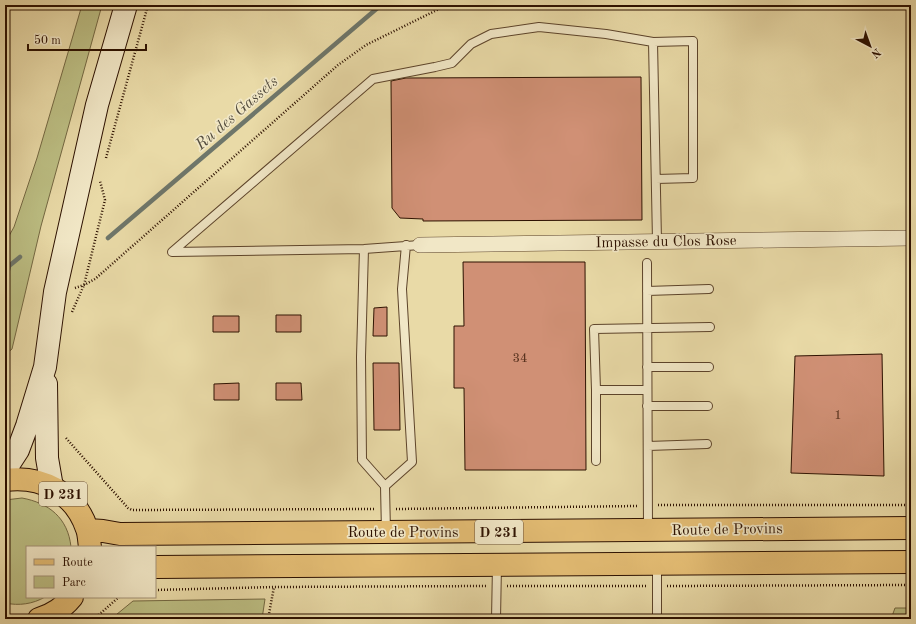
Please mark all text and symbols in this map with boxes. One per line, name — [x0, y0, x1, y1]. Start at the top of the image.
scale bar — [28, 26, 146, 52]
north arrow — [850, 26, 890, 66]
text: 50 m — [34, 34, 61, 47]
text: N — [868, 46, 882, 60]
water label: Ru des Gassets — [192, 73, 282, 154]
street label: Impasse du Clos Rose — [595, 234, 737, 251]
house number: 34 — [512, 352, 528, 365]
house number: 1 — [834, 409, 842, 422]
road number: D 231 — [39, 482, 87, 506]
road number: D 231 — [475, 520, 523, 544]
street label: Route de Provins — [671, 522, 783, 539]
street label: Route de Provins — [347, 526, 459, 541]
legend — [26, 546, 156, 598]
text: Route — [62, 557, 93, 569]
text: Parc — [62, 577, 86, 589]

